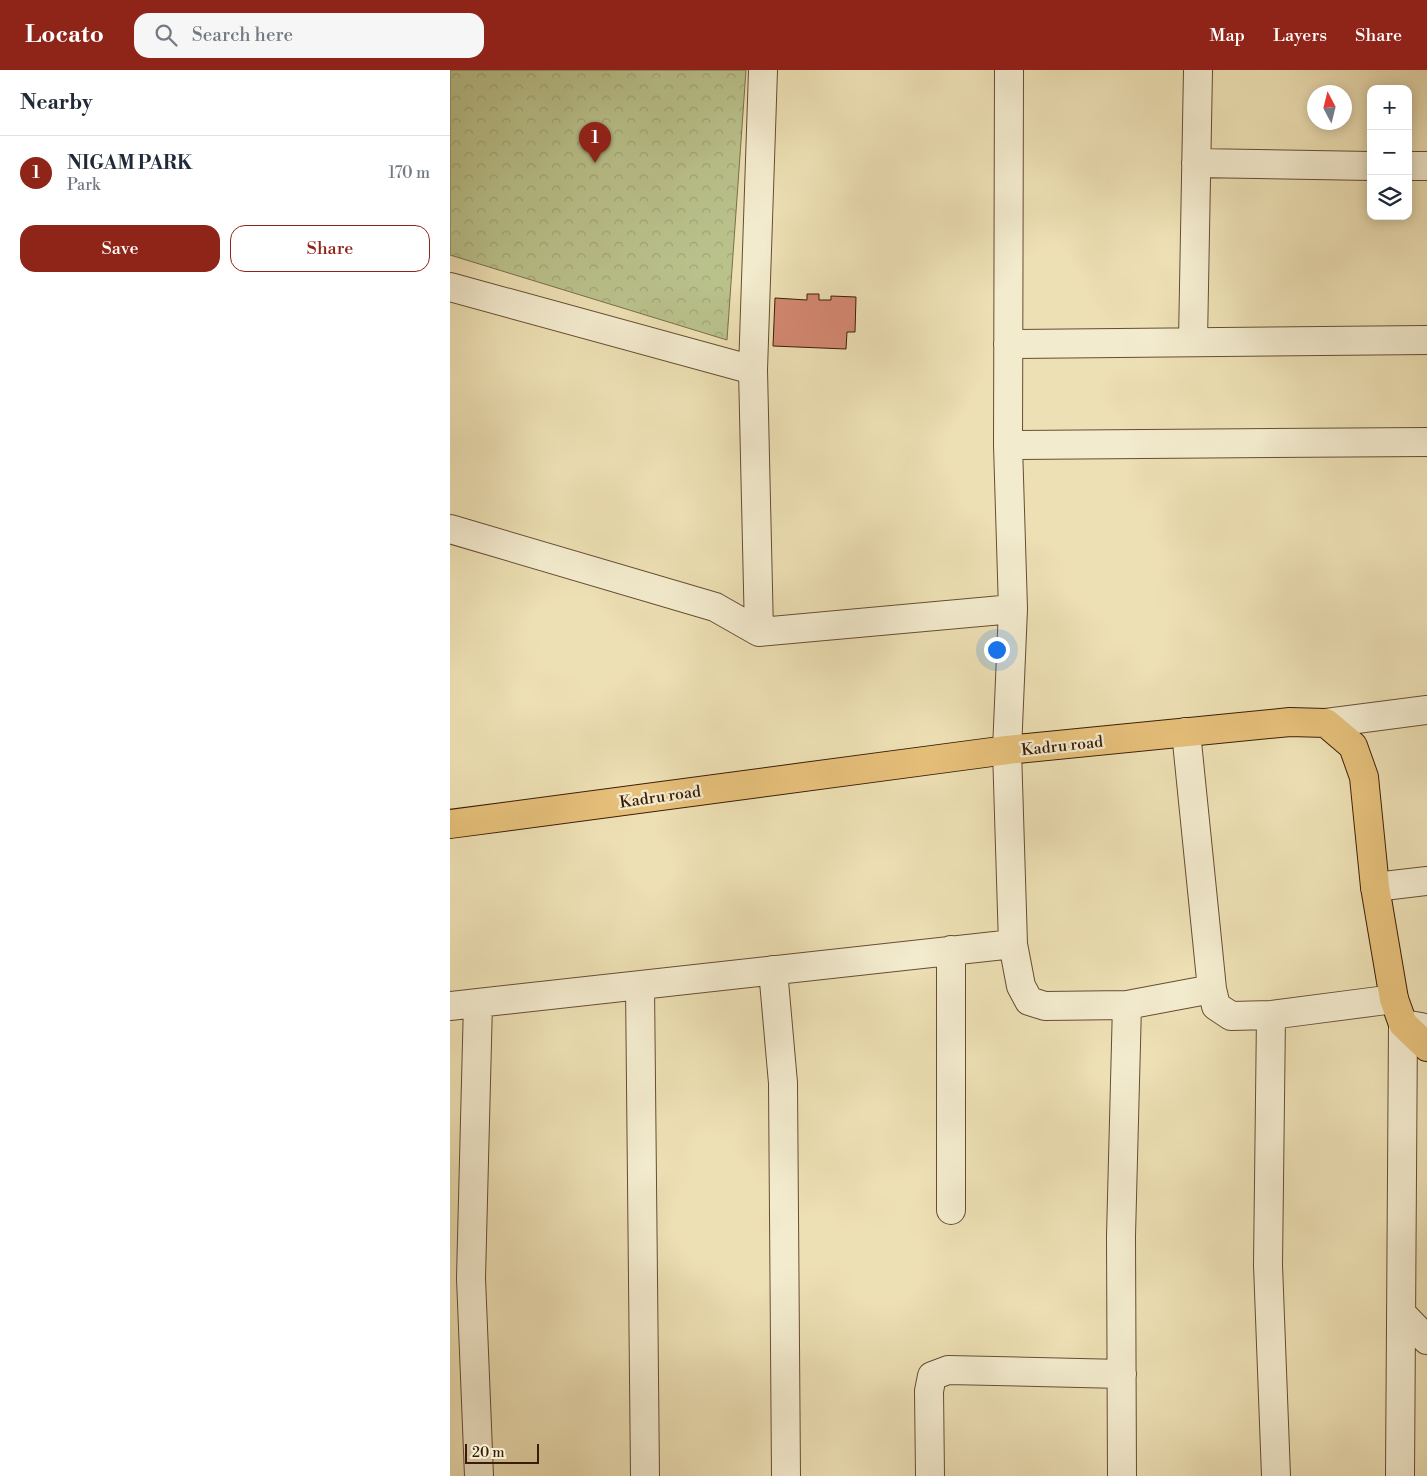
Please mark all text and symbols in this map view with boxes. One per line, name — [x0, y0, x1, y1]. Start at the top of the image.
search box — [134, 13, 484, 58]
text: Locato — [25, 20, 104, 50]
icon: search — [152, 21, 180, 49]
text: Search here — [192, 23, 293, 47]
text: Map — [1210, 24, 1245, 47]
text: Layers — [1273, 24, 1327, 47]
text: Share — [1355, 24, 1402, 47]
north arrow — [1307, 85, 1352, 130]
map controls — [1367, 85, 1412, 220]
button: + — [1367, 85, 1412, 130]
text: Nearby — [20, 90, 93, 116]
pin: 1 — [579, 122, 611, 163]
button: − — [1367, 130, 1412, 175]
text: NIGAM PARK — [67, 151, 193, 175]
text: 1 — [32, 163, 40, 183]
text: 170 m — [388, 163, 430, 183]
text: Park — [67, 175, 100, 195]
button: layers — [1367, 175, 1412, 220]
button: Save — [20, 225, 220, 272]
button: Share — [230, 225, 430, 272]
your location — [984, 637, 1010, 663]
street label: Kadru road — [1020, 732, 1104, 760]
street label: Kadru road — [618, 781, 702, 813]
scale bar — [465, 1441, 539, 1464]
text: 20 m — [472, 1444, 504, 1462]

